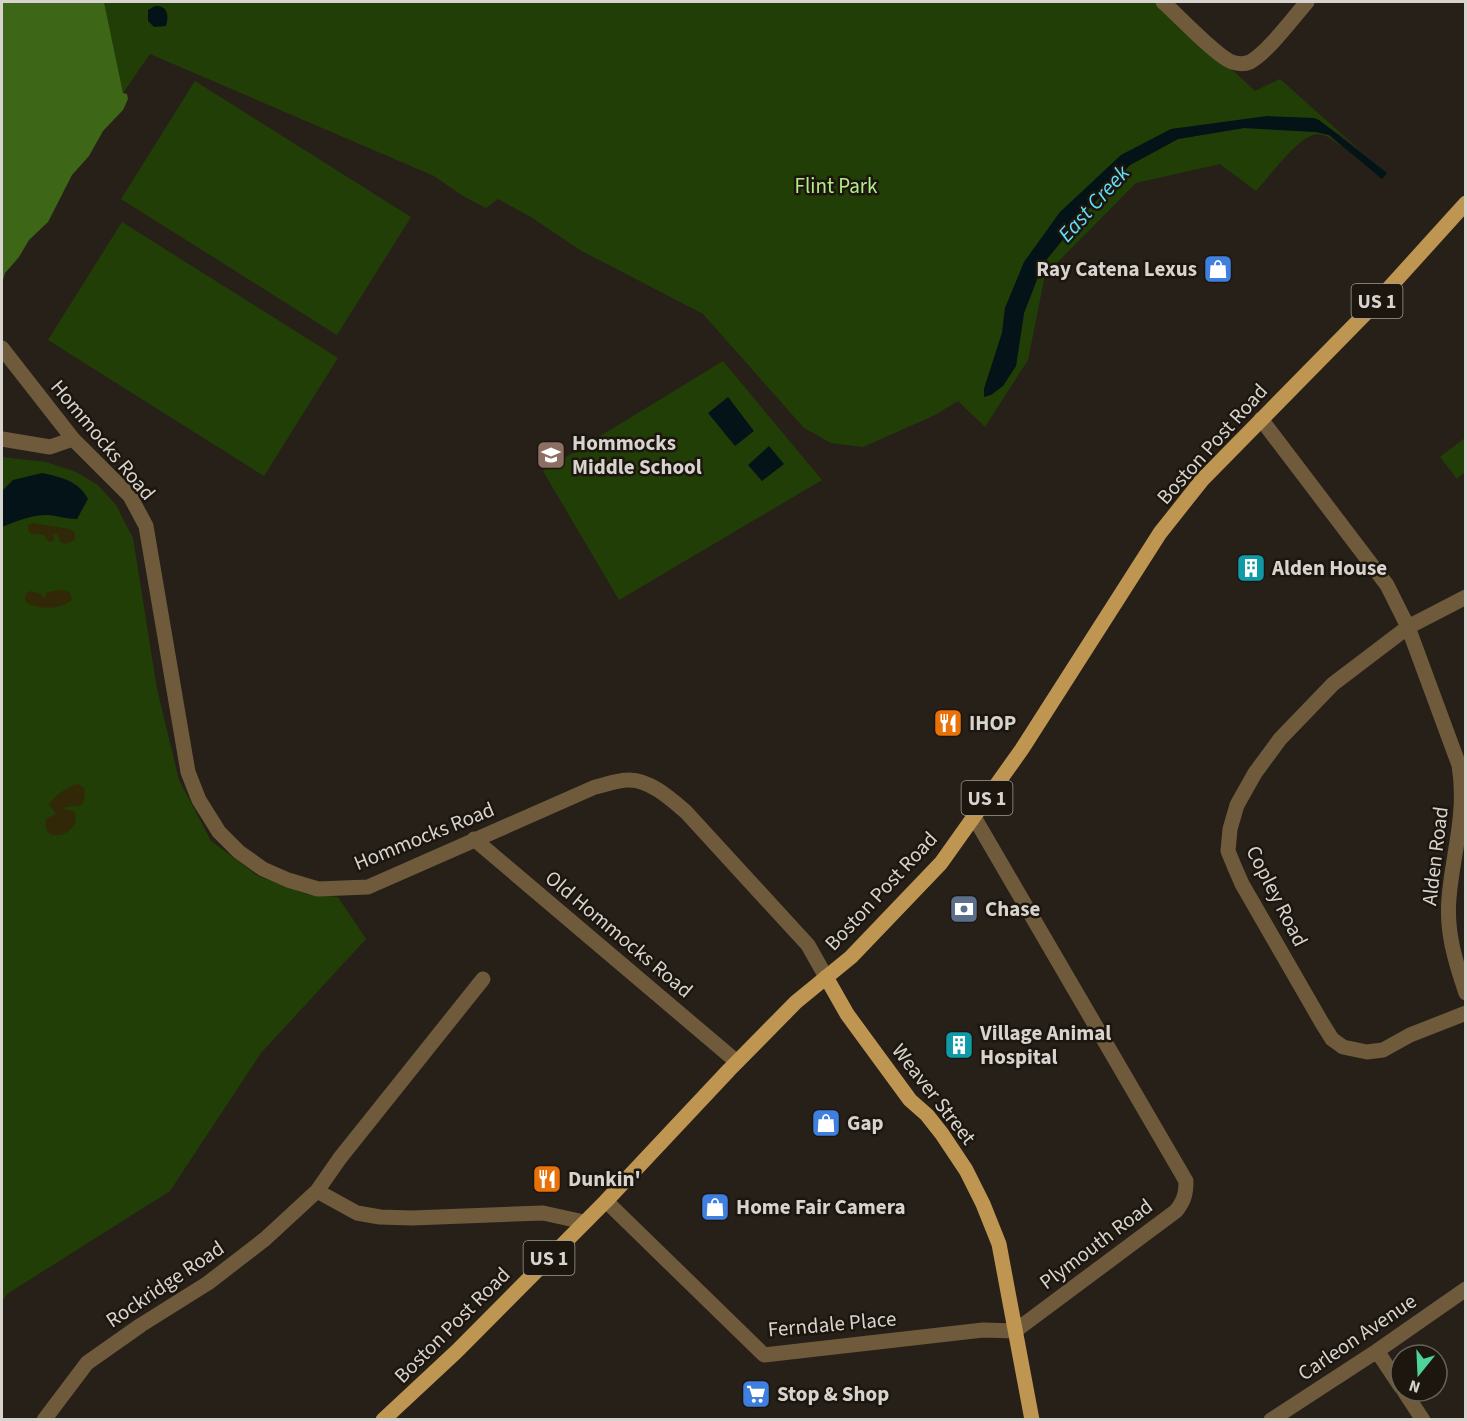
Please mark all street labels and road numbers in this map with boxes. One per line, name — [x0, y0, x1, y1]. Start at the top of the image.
road number: US 1 — [1352, 284, 1402, 318]
street label: Hommocks Road — [44, 373, 162, 507]
street label: Boston Post Road — [1150, 377, 1274, 511]
road number: US 1 — [962, 781, 1012, 815]
street label: Hommocks Road — [349, 794, 499, 878]
street label: Alden Road — [1414, 805, 1456, 907]
street label: Boston Post Road — [818, 825, 944, 957]
street label: Copley Road — [1239, 840, 1315, 952]
street label: Old Hommocks Road — [539, 863, 699, 1005]
street label: Weaver Street — [885, 1037, 983, 1151]
street label: Plymouth Road — [1033, 1191, 1159, 1297]
street label: Rockridge Road — [100, 1233, 230, 1335]
road number: US 1 — [524, 1241, 574, 1275]
street label: Boston Post Road — [387, 1260, 517, 1390]
street label: Carleon Avenue — [1292, 1286, 1422, 1388]
street label: Ferndale Place — [767, 1303, 897, 1345]

